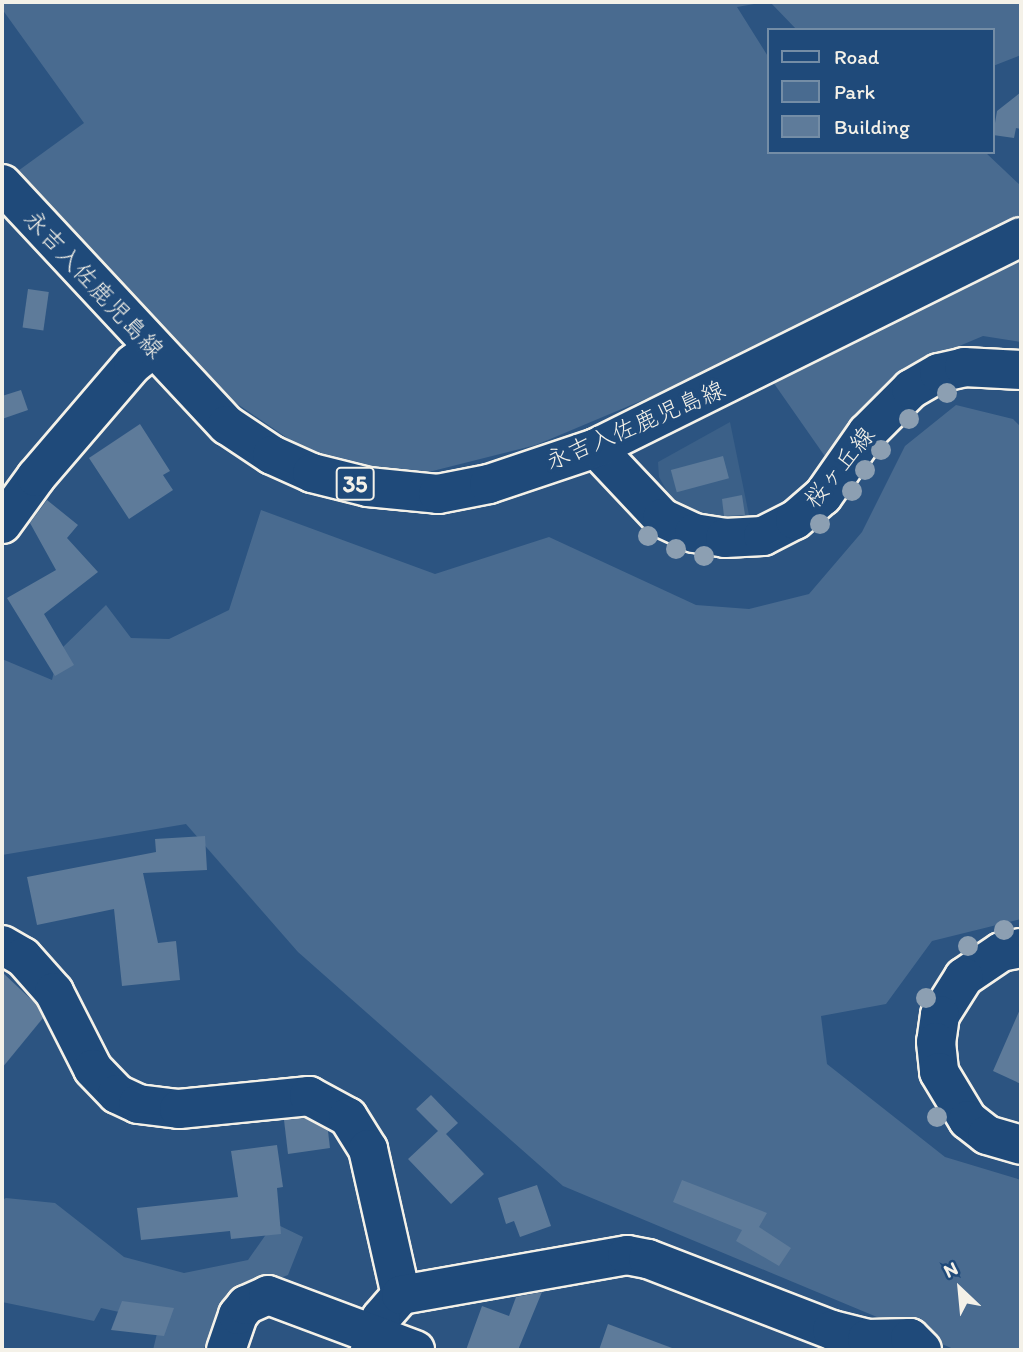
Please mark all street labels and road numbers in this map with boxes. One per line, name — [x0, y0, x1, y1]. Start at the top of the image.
street label: 永吉入佐鹿児島線 — [18, 204, 170, 364]
street label: 永吉入佐鹿児島線 — [541, 374, 729, 476]
street label: 桜ヶ丘線 — [798, 421, 880, 513]
road number: 35 — [334, 464, 376, 504]

